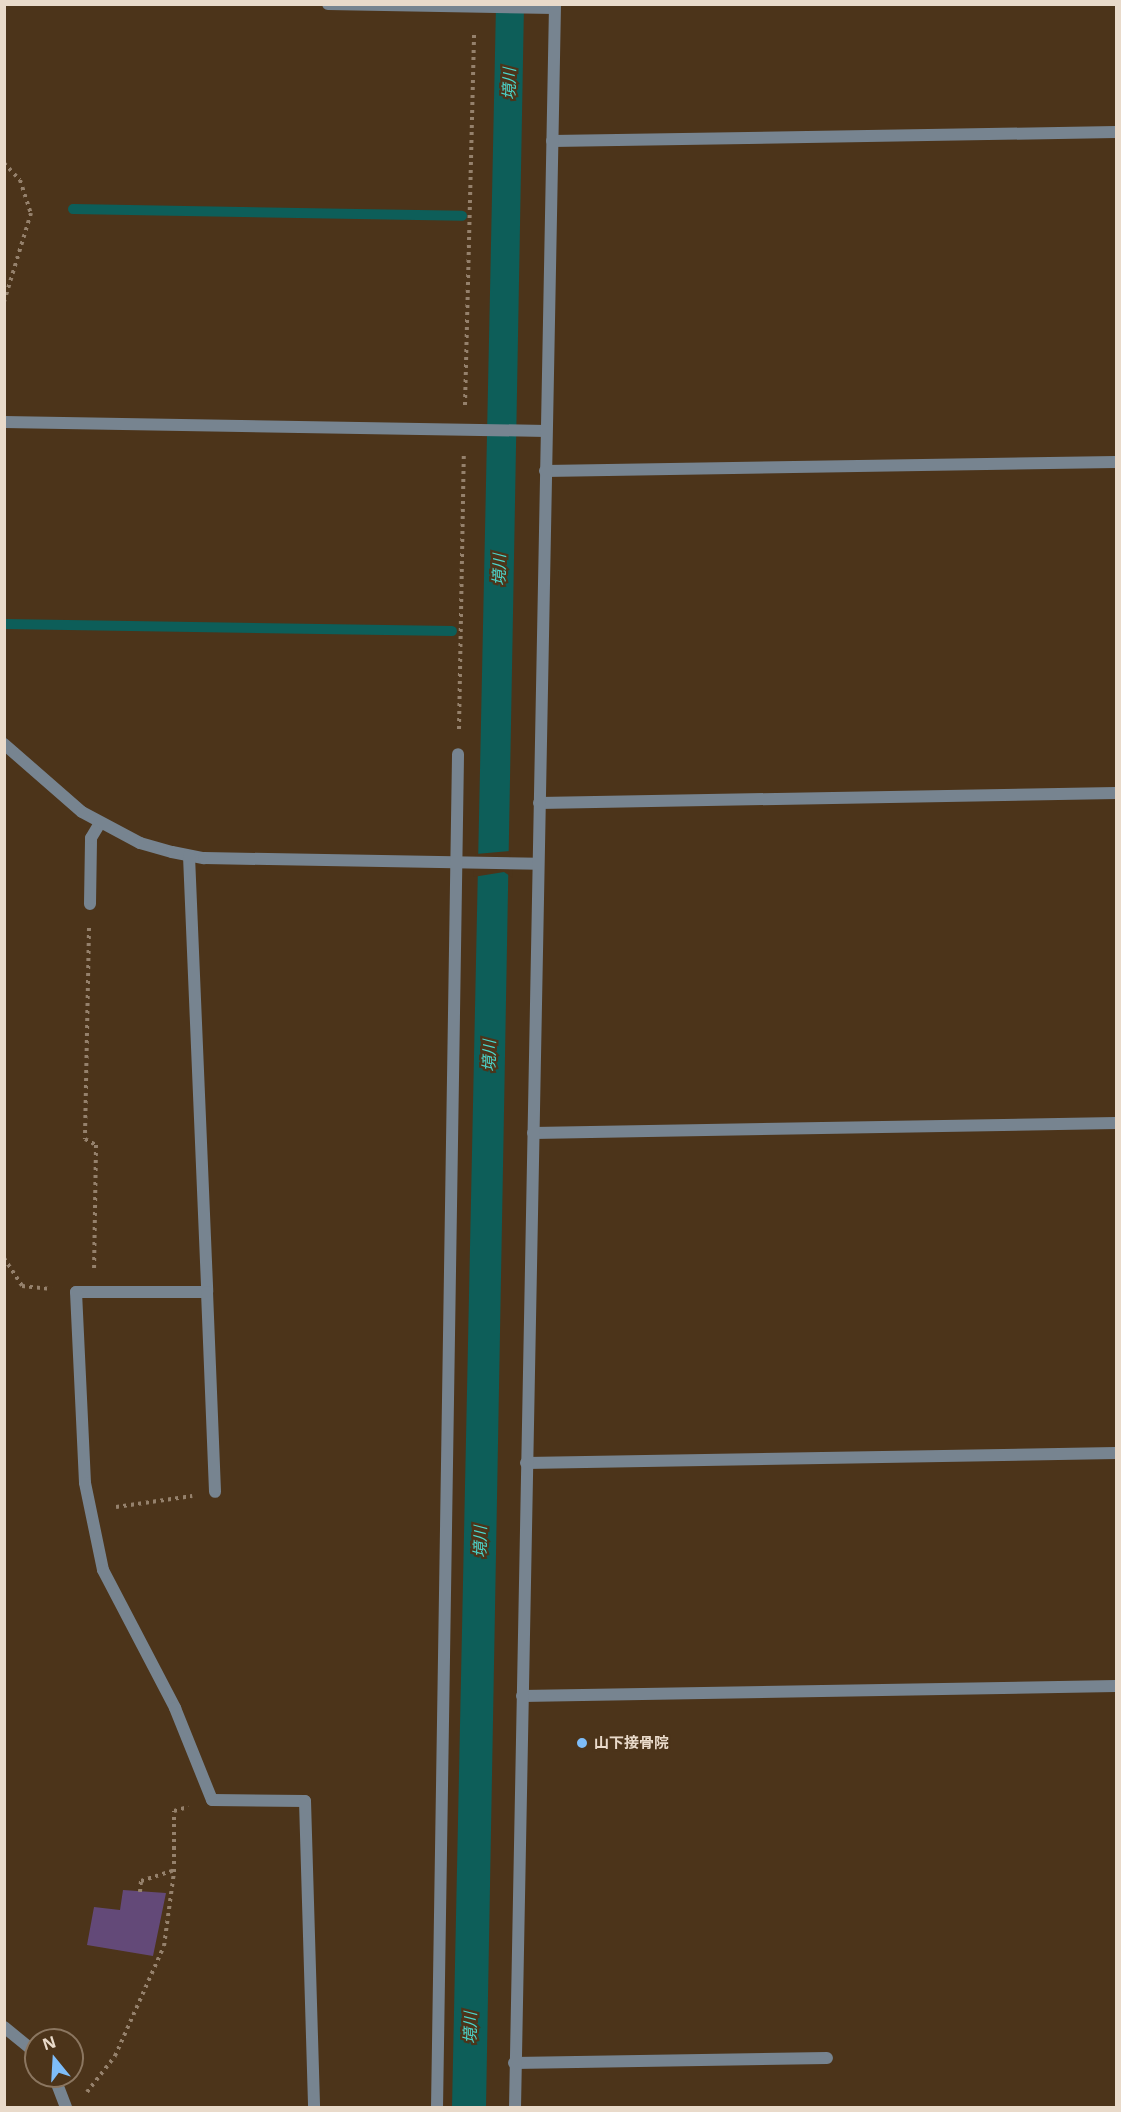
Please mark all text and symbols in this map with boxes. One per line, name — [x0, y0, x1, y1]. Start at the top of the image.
water label: 境川 — [499, 68, 519, 100]
water label: 境川 — [489, 554, 509, 586]
water label: 境川 — [479, 1040, 499, 1072]
water label: 境川 — [470, 1526, 490, 1558]
place label: 山下接骨院 — [594, 1734, 669, 1752]
marker: 山下接骨院 — [575, 1736, 589, 1750]
water label: 境川 — [460, 2012, 480, 2044]
north arrow — [24, 2028, 84, 2088]
text: N — [39, 2030, 59, 2055]

